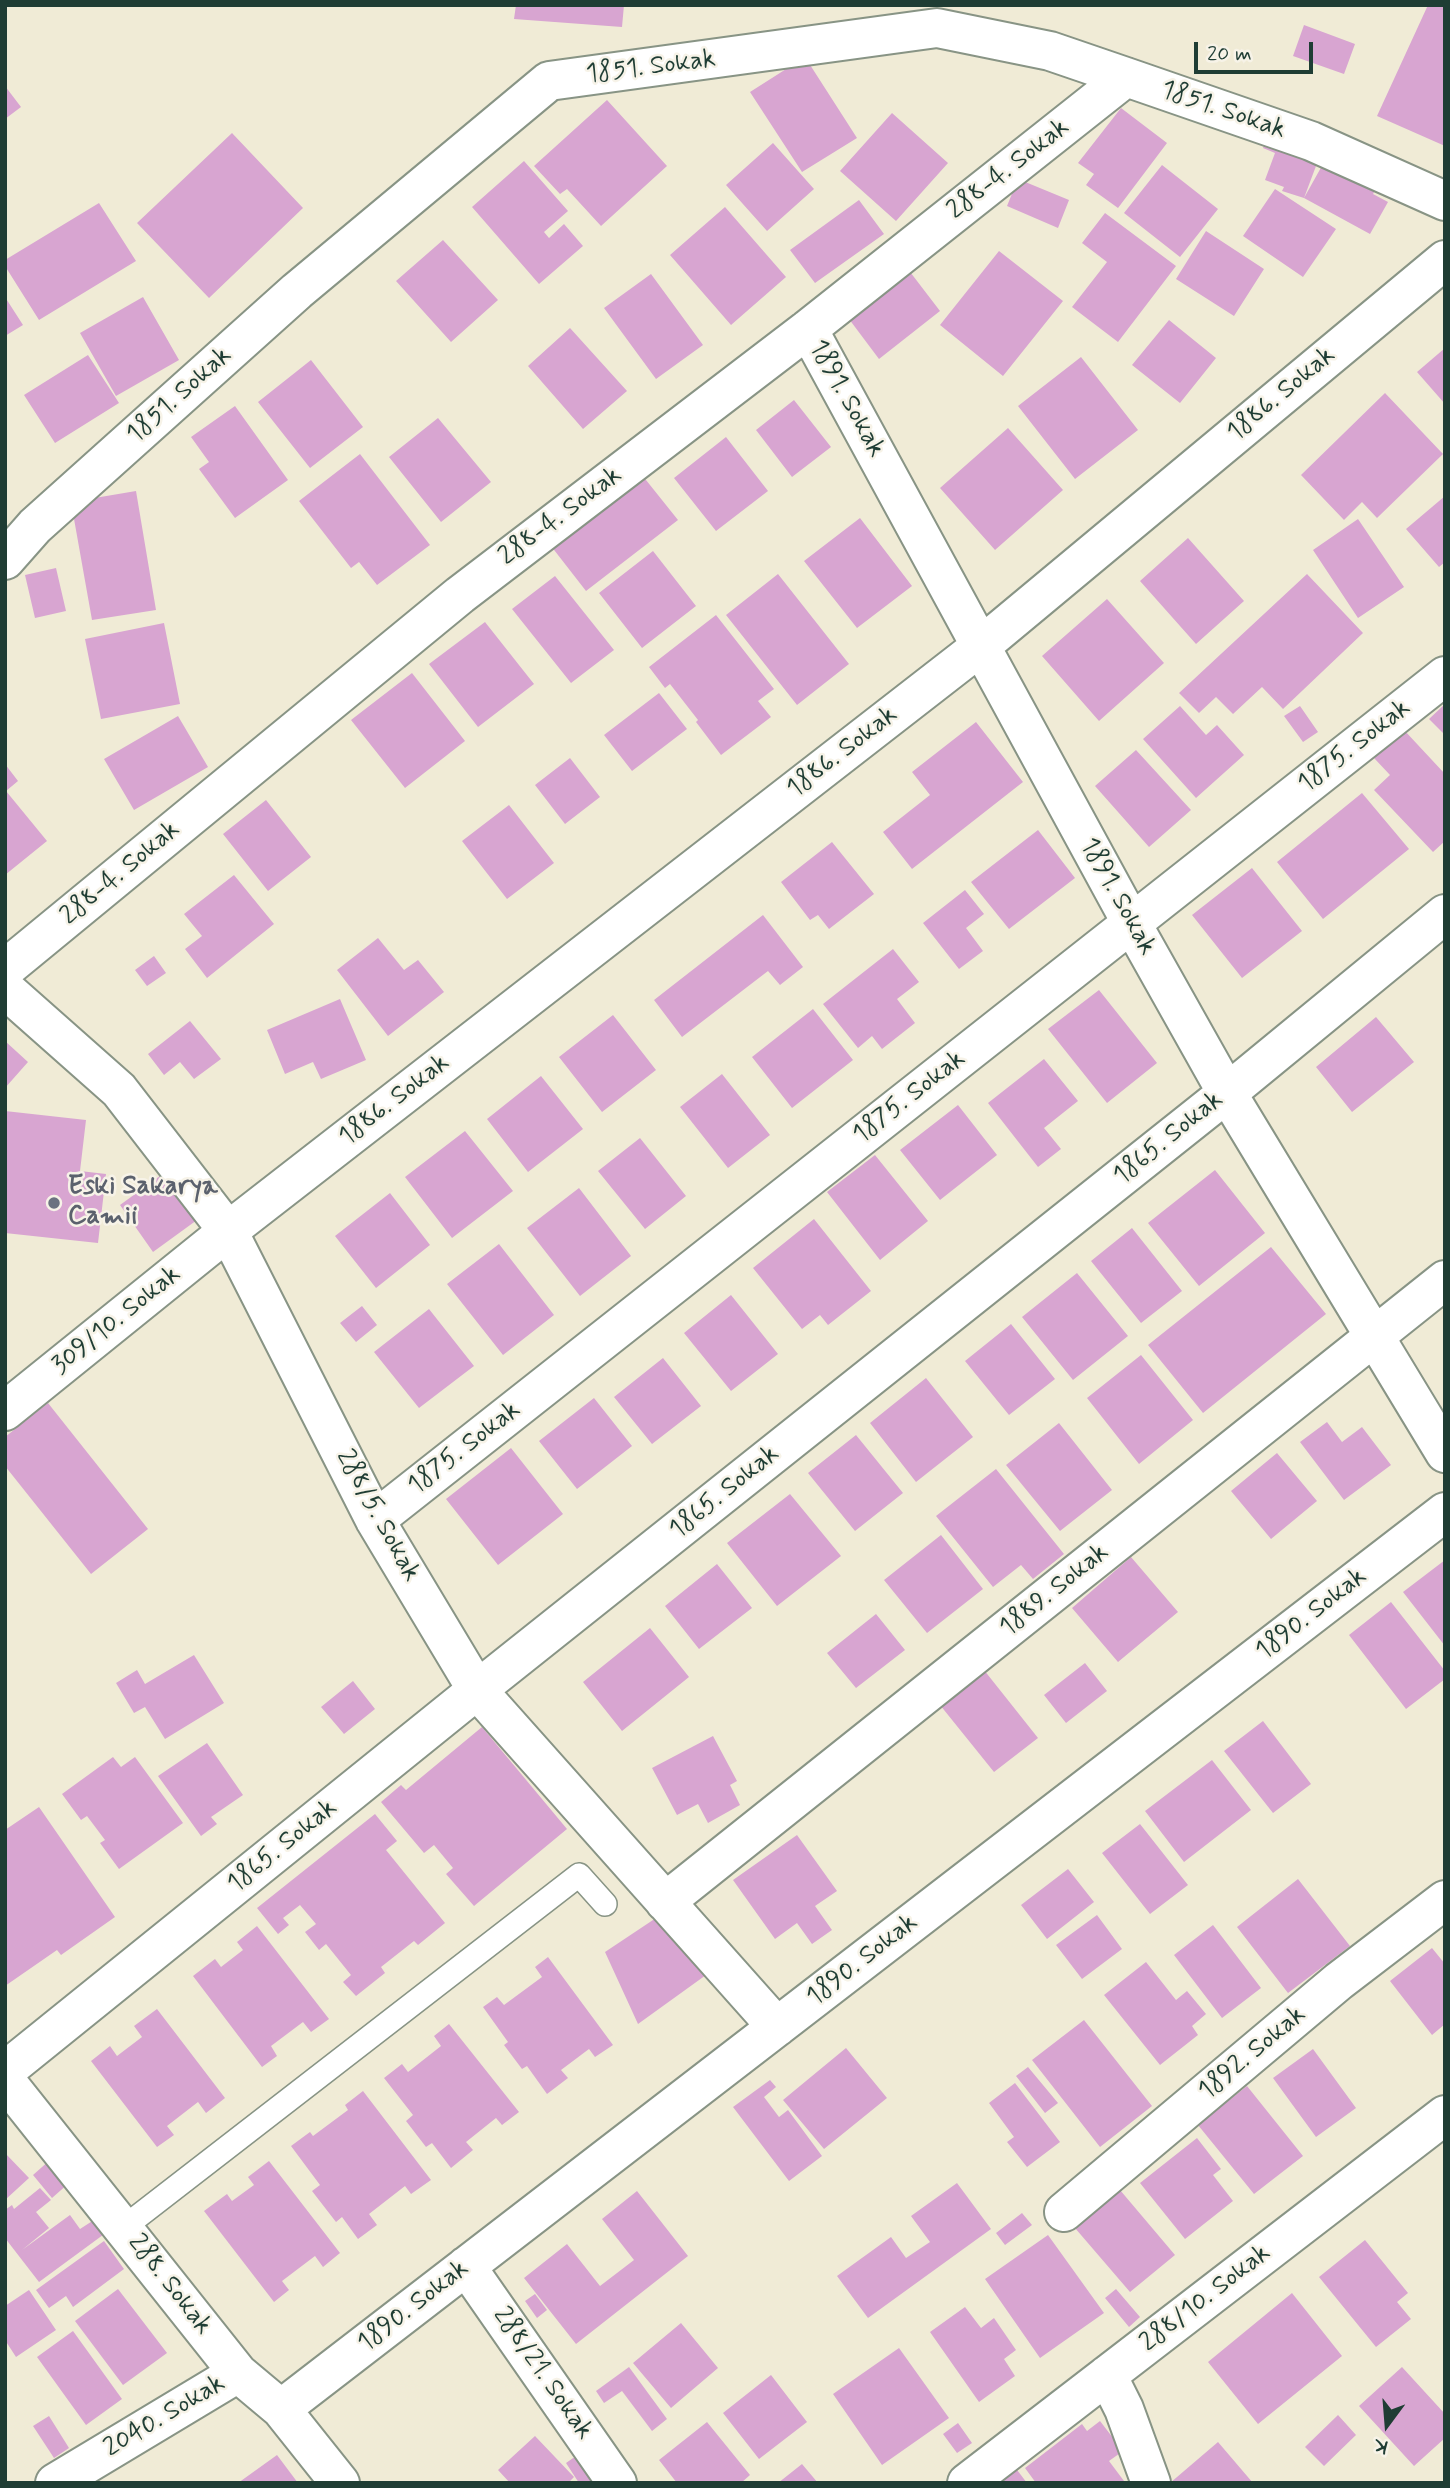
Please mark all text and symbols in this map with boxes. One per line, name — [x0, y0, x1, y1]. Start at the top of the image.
scale bar — [1198, 28, 1317, 72]
text: 20 m — [1207, 40, 1252, 68]
street label: 1851. Sokak — [585, 45, 717, 91]
street label: 1851. Sokak — [1156, 75, 1290, 147]
street label: 288-4. Sokak — [942, 113, 1076, 227]
street label: 1891. Sokak — [801, 335, 891, 463]
street label: 1851. Sokak — [121, 341, 239, 451]
street label: 1886. Sokak — [1222, 341, 1342, 449]
street label: 288-4. Sokak — [493, 461, 629, 573]
street label: 1875. Sokak — [1293, 693, 1417, 801]
street label: 1886. Sokak — [782, 700, 904, 806]
street label: 288-4. Sokak — [55, 815, 187, 933]
street label: 1891. Sokak — [1072, 833, 1162, 961]
street label: 1875. Sokak — [848, 1044, 972, 1152]
street label: 1886. Sokak — [334, 1048, 456, 1154]
street label: 1865. Sokak — [1108, 1085, 1230, 1193]
place label: Eski Sakarya Camii — [68, 1172, 218, 1234]
marker: Eski Sakarya Camii — [46, 1195, 62, 1211]
street label: 309/10. Sokak — [46, 1260, 188, 1382]
street label: 1875. Sokak — [403, 1395, 527, 1503]
street label: 1865. Sokak — [664, 1439, 786, 1547]
street label: 288/5. Sokak — [328, 1445, 426, 1587]
street label: 1889. Sokak — [994, 1538, 1116, 1644]
street label: 1890. Sokak — [1250, 1562, 1374, 1668]
street label: 1865. Sokak — [222, 1793, 344, 1901]
street label: 1890. Sokak — [801, 1908, 925, 2014]
street label: 1892. Sokak — [1193, 2000, 1313, 2108]
street label: 288. Sokak — [120, 2228, 218, 2342]
street label: 288/10. Sokak — [1135, 2238, 1277, 2360]
street label: 1890. Sokak — [352, 2254, 476, 2360]
street label: 288/21. Sokak — [485, 2302, 599, 2446]
street label: 2040. Sokak — [99, 2369, 231, 2465]
north arrow — [1352, 2390, 1422, 2460]
text: K — [1371, 2432, 1391, 2460]

